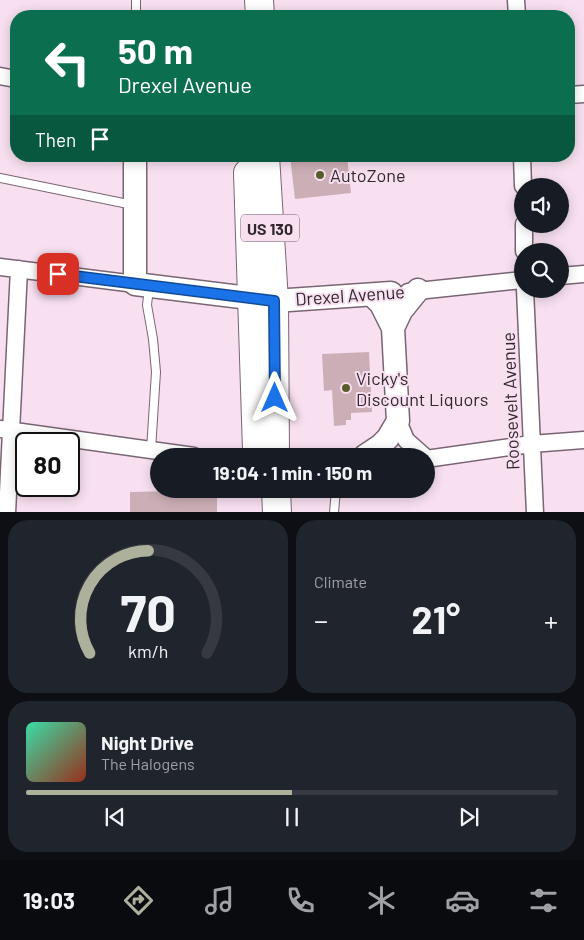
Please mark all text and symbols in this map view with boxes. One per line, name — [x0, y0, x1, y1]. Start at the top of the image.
text: 50 m — [118, 29, 193, 71]
icon: left — [35, 30, 100, 95]
text: Drexel Avenue — [118, 71, 252, 97]
icon: arrive — [86, 125, 114, 153]
text: Then — [35, 128, 76, 151]
place label: AutoZone — [330, 164, 406, 186]
marker: AutoZone — [314, 169, 326, 181]
map controls — [514, 178, 569, 298]
button: sound — [514, 178, 569, 233]
road number: US 130 — [241, 214, 299, 242]
button: search — [514, 243, 569, 298]
pin — [37, 253, 79, 295]
icon: arrive — [44, 260, 72, 288]
street label: Drexel Avenue — [295, 280, 405, 310]
street label: Roosevelt Avenue — [497, 332, 523, 470]
place label: Vicky's Discount Liquors — [356, 367, 488, 410]
position arrow — [248, 371, 300, 423]
marker: Vicky's Discount Liquors — [340, 382, 352, 394]
speed limit sign: 80 — [15, 432, 80, 497]
text: 19:04 · 1 min · 150 m — [213, 461, 372, 484]
text: Climate — [314, 572, 367, 591]
text: 70 — [120, 580, 176, 642]
text: 21° — [412, 596, 460, 642]
text: − — [314, 603, 328, 637]
text: + — [544, 603, 558, 637]
text: km/h — [128, 640, 168, 662]
text: Night Drive — [101, 731, 194, 754]
text: The Halogens — [101, 754, 195, 773]
icon: previous — [101, 803, 129, 831]
icon: pause — [278, 803, 306, 831]
icon: next — [455, 803, 483, 831]
icon: directions — [121, 883, 156, 918]
icon: music — [202, 883, 237, 918]
icon: phone — [283, 883, 318, 918]
icon: climate — [364, 883, 399, 918]
icon: car — [445, 883, 480, 918]
icon: filters — [526, 883, 561, 918]
text: 19:03 — [23, 887, 75, 913]

